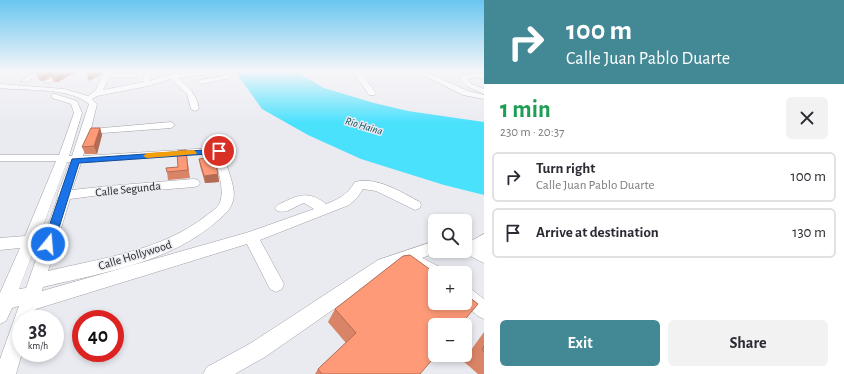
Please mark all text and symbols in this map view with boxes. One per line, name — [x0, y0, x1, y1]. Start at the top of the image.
icon: right — [500, 16, 552, 68]
text: 100 m — [566, 17, 632, 45]
text: Calle Juan Pablo Duarte — [566, 50, 730, 68]
button: close — [786, 97, 828, 139]
text: 1 min — [500, 98, 551, 122]
water label: Río Haina — [344, 115, 384, 137]
text: 230 m · 20:37 — [500, 126, 564, 139]
pin — [202, 134, 236, 168]
icon: arrive — [208, 140, 230, 162]
text: Turn right — [536, 161, 595, 176]
icon: right — [502, 166, 524, 188]
text: 100 m — [791, 169, 826, 184]
text: Calle Juan Pablo Duarte — [536, 179, 655, 192]
street label: Calle Segunda — [95, 180, 162, 198]
map controls — [428, 214, 472, 362]
button: search — [428, 214, 472, 258]
icon: arrive — [502, 222, 524, 244]
position arrow — [27, 223, 69, 265]
text: Arrive at destination — [536, 225, 659, 240]
text: 130 m — [792, 225, 826, 240]
street label: Calle Hollywood — [97, 238, 173, 273]
button: + — [428, 266, 472, 310]
speed limit sign: 40 — [72, 310, 124, 362]
button: − — [428, 318, 472, 362]
button: Exit — [500, 320, 660, 366]
button: Share — [668, 320, 828, 366]
text: 38 — [29, 321, 47, 341]
text: km/h — [28, 341, 48, 351]

